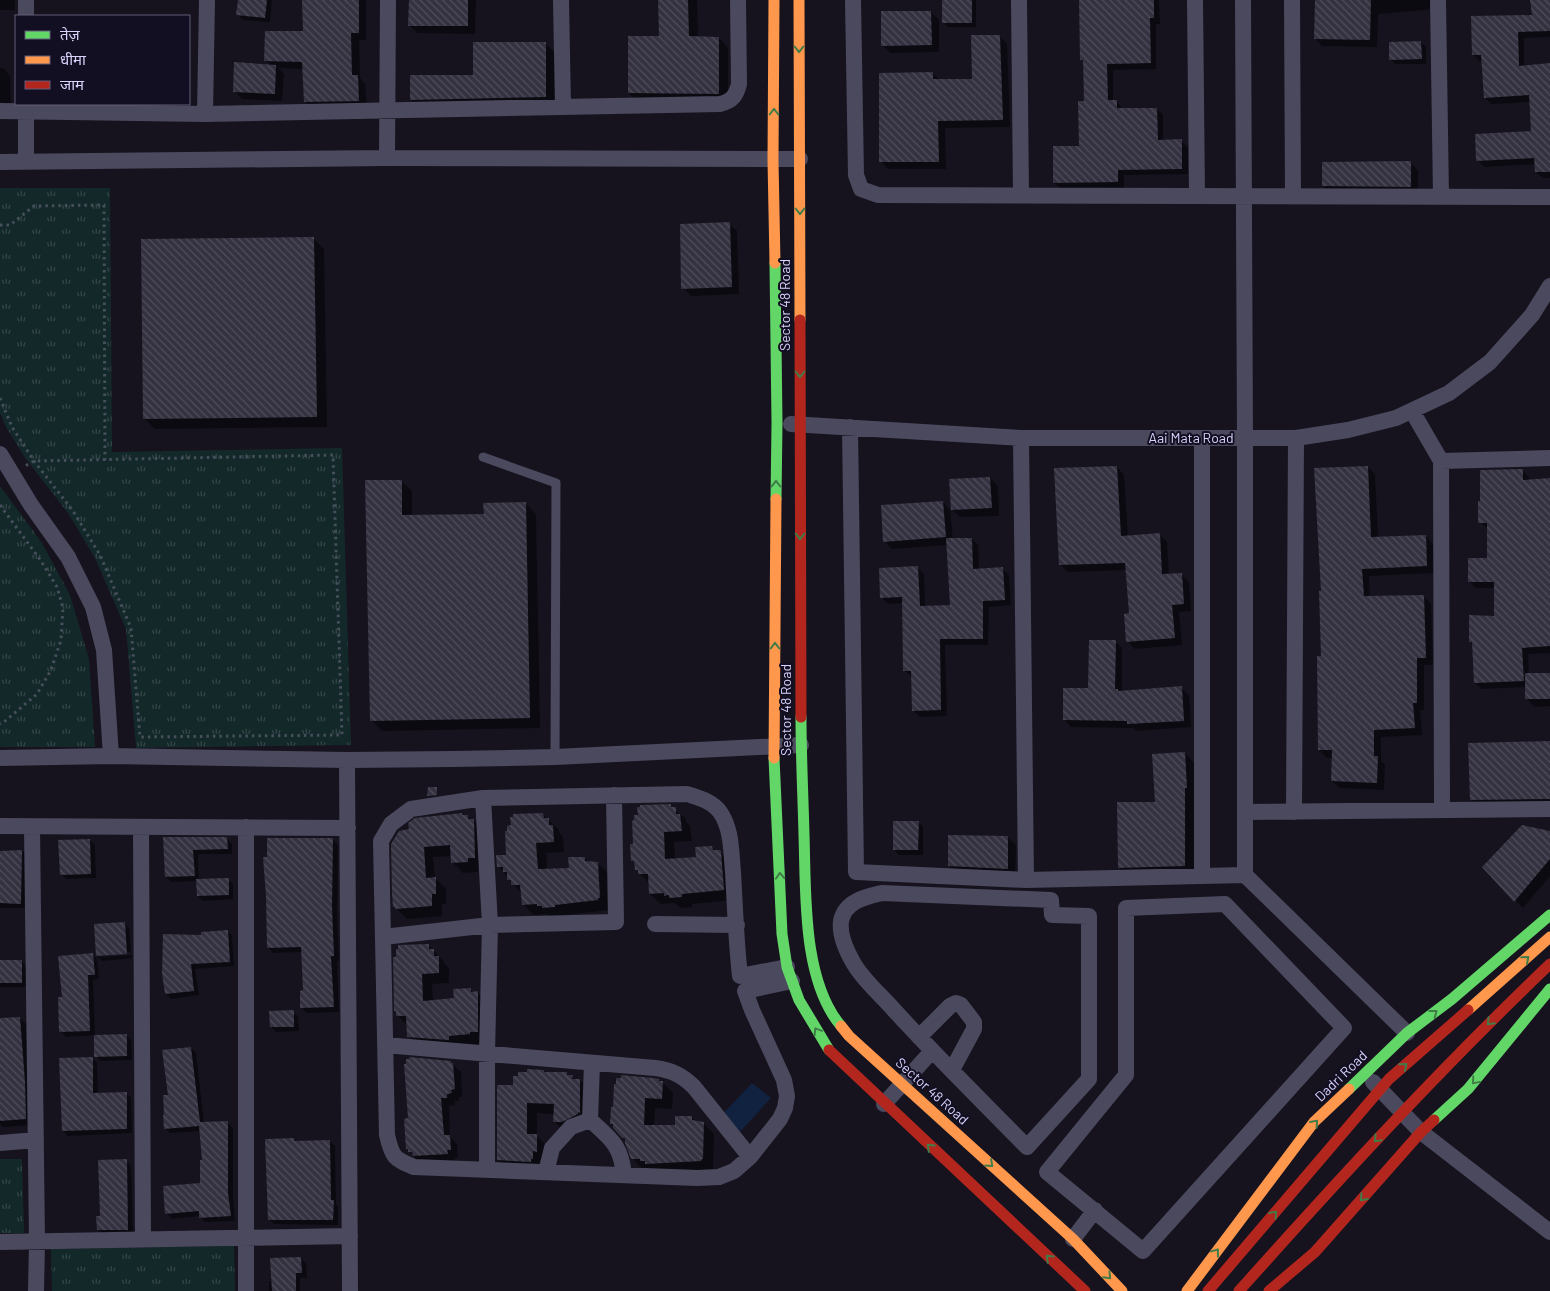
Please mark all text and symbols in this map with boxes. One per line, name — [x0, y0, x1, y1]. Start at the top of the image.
legend — [15, 15, 190, 105]
text: तेज़ — [60, 25, 81, 43]
one-way arrow — [794, 45, 804, 53]
text: धीमा — [60, 50, 87, 68]
text: जाम — [60, 75, 85, 93]
one-way arrow — [769, 107, 779, 115]
one-way arrow — [795, 208, 805, 215]
street label: Sector 48 Road — [776, 259, 793, 351]
one-way arrow — [795, 370, 805, 378]
street label: Aai Mata Road — [1148, 429, 1234, 446]
one-way arrow — [771, 479, 781, 487]
one-way arrow — [795, 532, 805, 540]
one-way arrow — [770, 642, 780, 650]
street label: Sector 48 Road — [777, 664, 794, 756]
one-way arrow — [774, 872, 785, 880]
one-way arrow — [1520, 955, 1529, 964]
one-way arrow — [1428, 1010, 1438, 1019]
one-way arrow — [1486, 1016, 1495, 1025]
one-way arrow — [813, 1028, 823, 1037]
street label: Dadri Road — [1311, 1047, 1370, 1105]
street label: Sector 48 Road — [892, 1054, 972, 1128]
one-way arrow — [1399, 1063, 1408, 1072]
one-way arrow — [1472, 1075, 1481, 1084]
one-way arrow — [1309, 1119, 1318, 1128]
one-way arrow — [1373, 1133, 1382, 1142]
one-way arrow — [927, 1144, 936, 1153]
one-way arrow — [984, 1158, 993, 1167]
one-way arrow — [1360, 1192, 1369, 1201]
one-way arrow — [1268, 1211, 1277, 1220]
one-way arrow — [1211, 1249, 1219, 1258]
one-way arrow — [1046, 1255, 1055, 1264]
one-way arrow — [1102, 1270, 1111, 1279]

